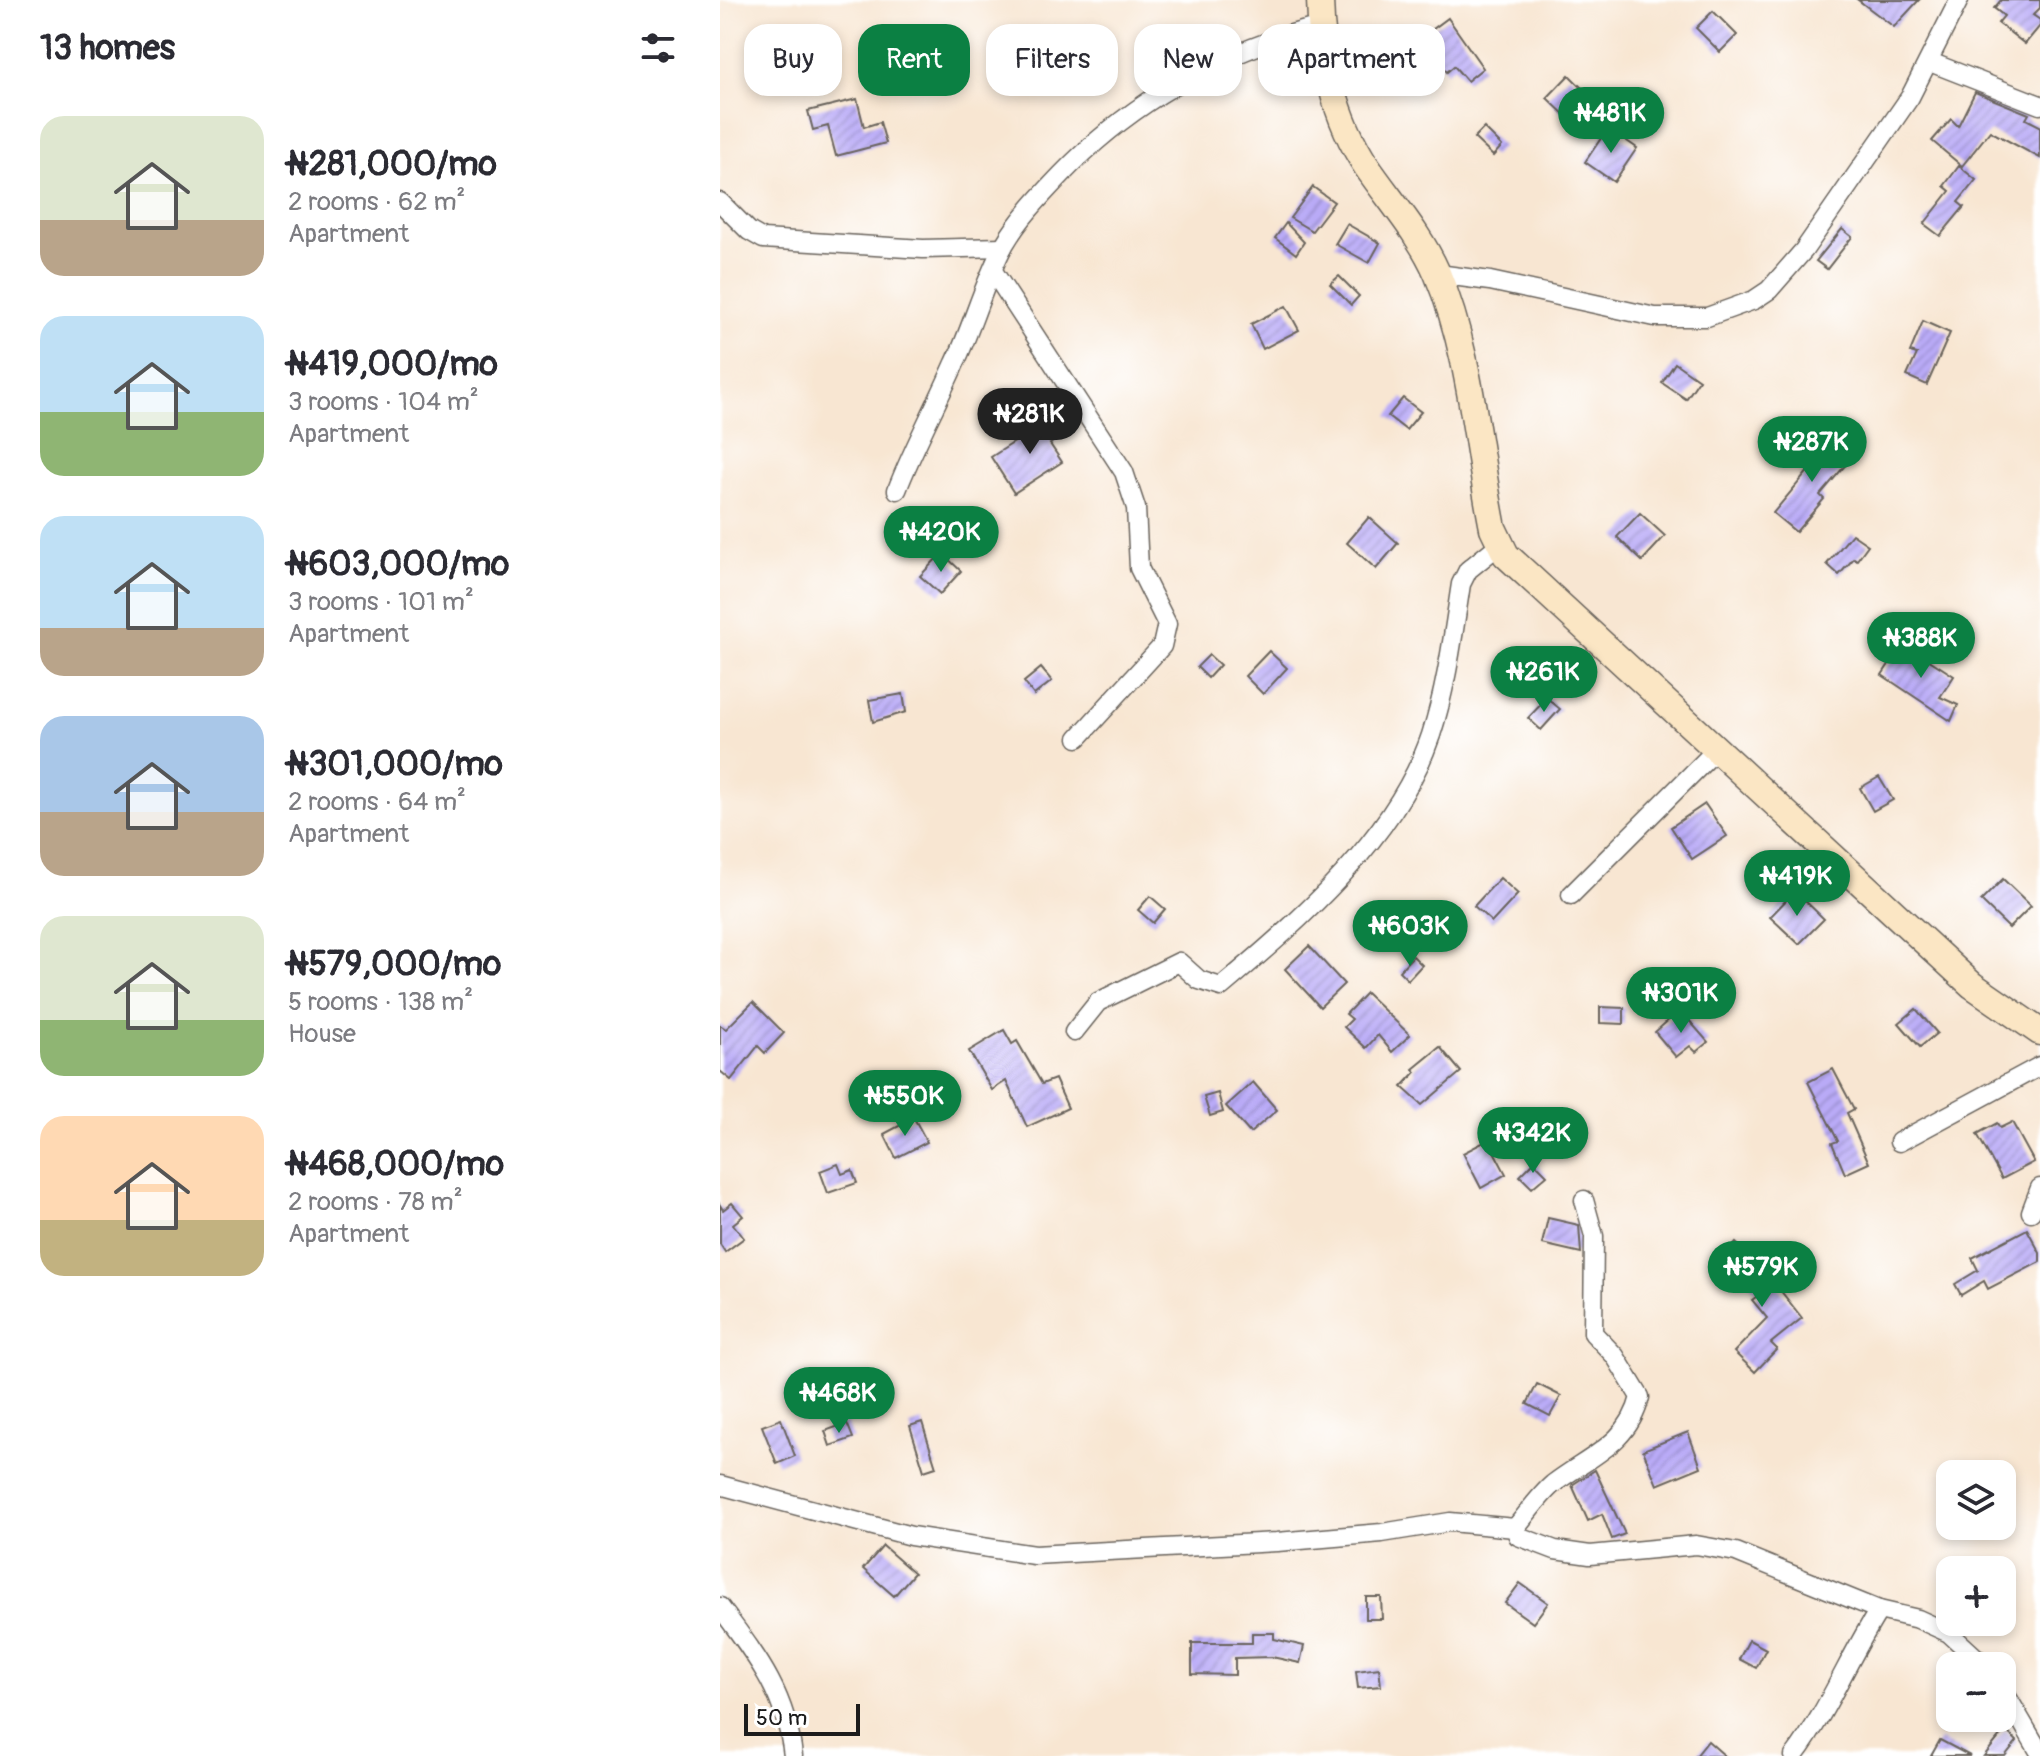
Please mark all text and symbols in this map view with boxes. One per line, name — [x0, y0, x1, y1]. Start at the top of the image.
chip: Buy — [744, 24, 842, 96]
chip: Rent — [858, 24, 970, 96]
chip: Filters — [986, 24, 1118, 96]
chip: New — [1134, 24, 1242, 96]
chip: Apartment — [1258, 24, 1445, 96]
icon: filters — [636, 26, 680, 70]
text: 13 homes — [40, 27, 175, 70]
pin: ₦481K — [1555, 87, 1667, 155]
text: ₦481K — [1576, 97, 1646, 129]
text: ₦281,000/mo — [288, 143, 497, 186]
icon: home — [104, 148, 200, 244]
text: 2 rooms · 62 m² — [288, 186, 465, 218]
text: Apartment — [288, 218, 409, 250]
text: ₦419,000/mo — [288, 343, 498, 386]
icon: home — [104, 348, 200, 444]
text: 3 rooms · 104 m² — [288, 386, 479, 418]
pin: ₦281K — [974, 388, 1086, 456]
text: ₦281K — [995, 398, 1065, 430]
pin: ₦287K — [1756, 416, 1868, 484]
text: Apartment — [288, 418, 409, 450]
text: ₦287K — [1776, 426, 1848, 458]
pin: ₦420K — [885, 506, 997, 574]
text: ₦420K — [902, 516, 980, 548]
text: ₦603,000/mo — [288, 543, 509, 586]
icon: home — [104, 548, 200, 644]
text: 3 rooms · 101 m² — [288, 586, 474, 618]
pin: ₦388K — [1865, 612, 1977, 680]
text: Apartment — [288, 618, 409, 650]
text: ₦388K — [1885, 622, 1957, 654]
pin: ₦261K — [1488, 646, 1600, 714]
text: ₦261K — [1508, 656, 1580, 688]
text: ₦301,000/mo — [288, 743, 503, 786]
icon: home — [104, 748, 200, 844]
text: 2 rooms · 64 m² — [288, 786, 466, 818]
text: Apartment — [288, 818, 409, 850]
pin: ₦419K — [1741, 850, 1853, 918]
text: ₦419K — [1762, 860, 1832, 892]
pin: ₦603K — [1354, 900, 1466, 968]
text: ₦603K — [1371, 910, 1449, 942]
text: ₦579,000/mo — [288, 943, 501, 986]
icon: home — [104, 948, 200, 1044]
pin: ₦301K — [1625, 967, 1737, 1035]
text: ₦301K — [1644, 977, 1718, 1009]
text: 5 rooms · 138 m² — [288, 986, 473, 1018]
text: House — [288, 1018, 356, 1050]
pin: ₦550K — [849, 1070, 961, 1138]
text: ₦550K — [866, 1080, 944, 1112]
pin: ₦342K — [1477, 1107, 1589, 1175]
text: ₦342K — [1495, 1117, 1571, 1149]
text: ₦468,000/mo — [288, 1143, 504, 1186]
icon: home — [104, 1148, 200, 1244]
text: 2 rooms · 78 m² — [288, 1186, 463, 1218]
text: Apartment — [288, 1218, 409, 1250]
pin: ₦579K — [1706, 1241, 1818, 1309]
text: ₦579K — [1726, 1251, 1798, 1283]
pin: ₦468K — [783, 1367, 895, 1435]
text: ₦468K — [802, 1377, 876, 1409]
map controls — [1936, 1460, 2016, 1732]
button: layers — [1936, 1460, 2016, 1540]
button: + — [1936, 1556, 2016, 1636]
button: − — [1936, 1652, 2016, 1732]
scale bar — [744, 1700, 860, 1736]
text: 50 m — [756, 1704, 807, 1732]

